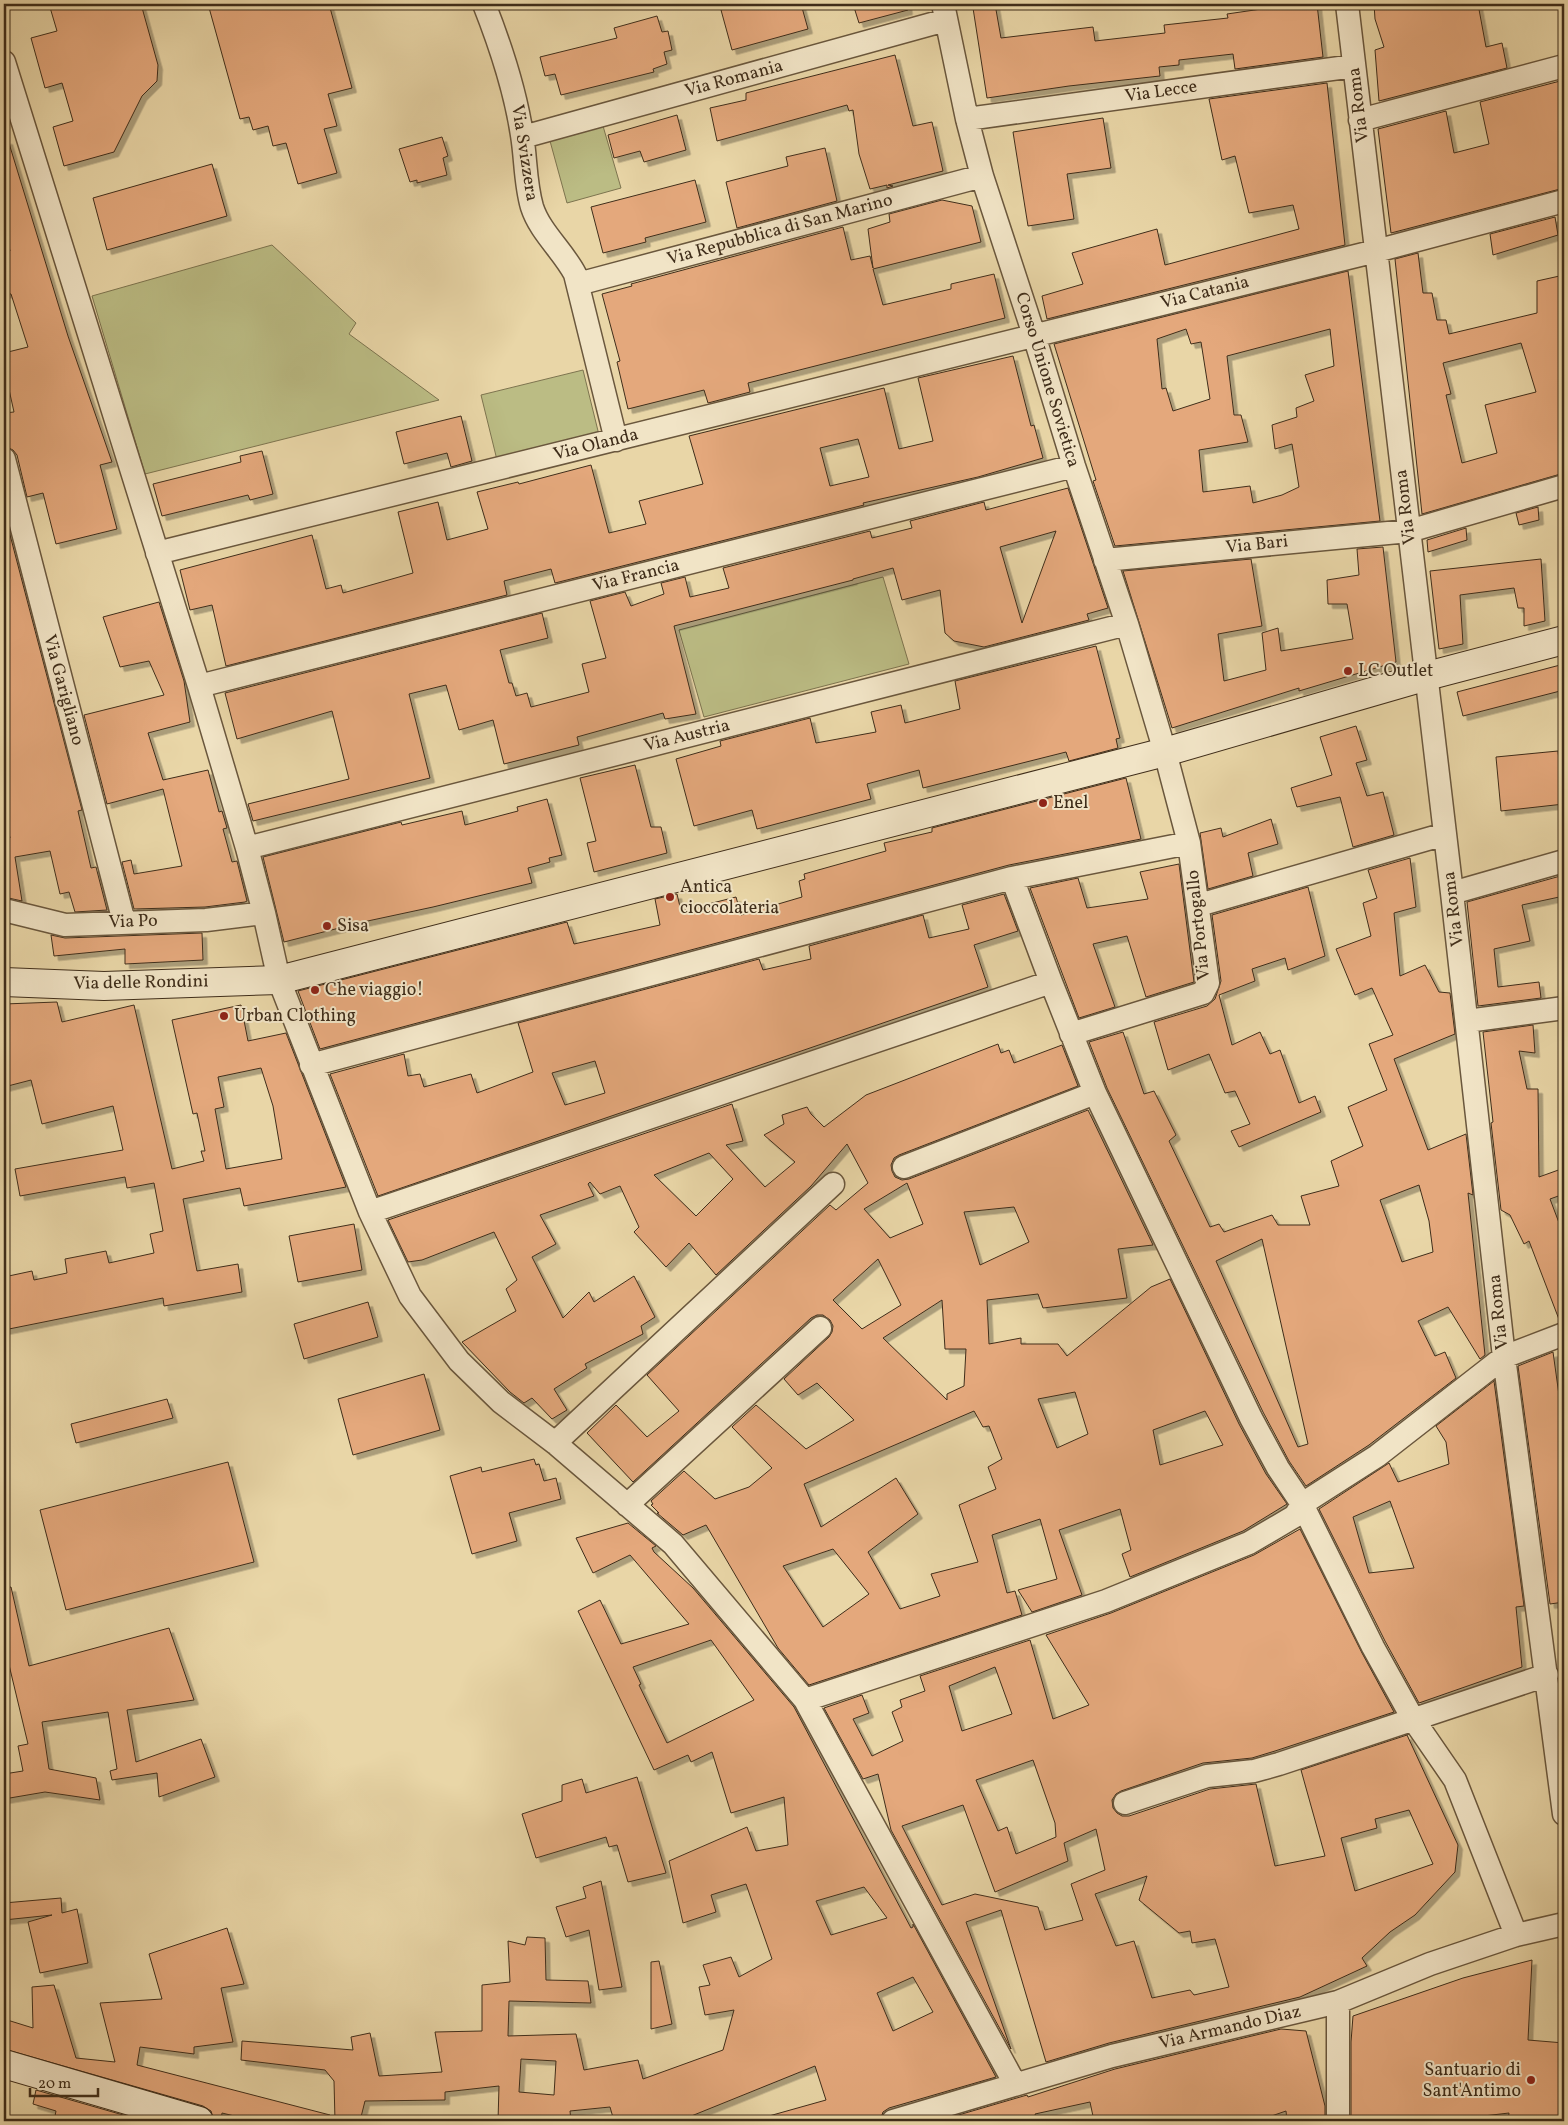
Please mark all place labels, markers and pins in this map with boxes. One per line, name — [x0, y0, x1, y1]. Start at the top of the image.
place label: LC Outlet — [1358, 659, 1433, 684]
marker: LC Outlet — [1342, 665, 1354, 677]
place label: Enel — [1053, 791, 1088, 816]
marker: Enel — [1037, 797, 1049, 809]
place label: Antica cioccolateria — [680, 875, 779, 921]
marker: Antica cioccolateria — [664, 891, 676, 903]
place label: Sisa — [337, 914, 369, 939]
marker: Sisa — [321, 920, 333, 932]
place label: Che viaggio! — [325, 978, 424, 1003]
marker: Che viaggio! — [309, 984, 321, 996]
place label: Urban Clothing — [234, 1004, 356, 1029]
marker: Urban Clothing — [218, 1010, 230, 1022]
place label: Santuario di Sant'Antimo — [1423, 2058, 1521, 2104]
marker: Santuario di Sant'Antimo — [1525, 2074, 1537, 2086]

